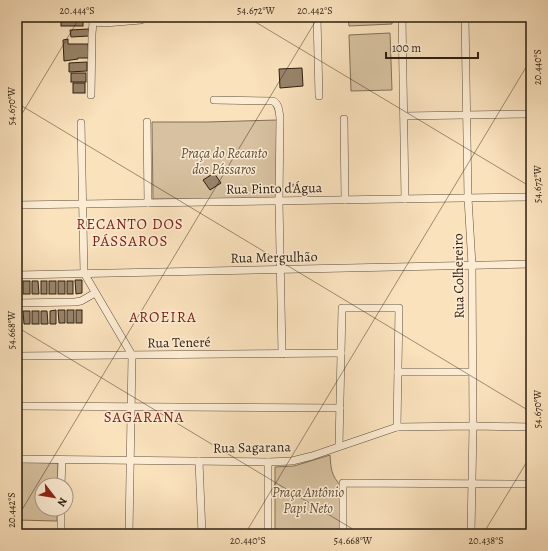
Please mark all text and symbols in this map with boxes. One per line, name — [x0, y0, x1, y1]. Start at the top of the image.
text: 20.444°S — [59, 4, 95, 17]
text: 54.672°W — [237, 4, 276, 17]
text: 20.442°S — [297, 4, 333, 17]
scale bar — [386, 34, 478, 60]
text: 100 m — [392, 40, 421, 56]
text: 20.440°S — [531, 49, 544, 85]
text: 54.670°W — [5, 86, 18, 125]
park label: Praça do Recanto dos Pássaros — [181, 144, 268, 179]
text: 54.672°W — [531, 164, 544, 203]
street label: Rua Pinto d'Água — [226, 178, 323, 199]
district label: RECANTO DOS PÁSSAROS — [76, 214, 184, 251]
street label: Rua Colhereiro — [448, 233, 469, 319]
street label: Rua Mergulhão — [230, 247, 318, 268]
district label: AROEIRA — [128, 307, 197, 327]
text: 54.668°W — [5, 310, 18, 349]
street label: Rua Teneré — [147, 332, 211, 353]
text: 54.670°W — [531, 389, 544, 428]
district label: SAGARANA — [104, 407, 184, 427]
street label: Rua Sagarana — [213, 437, 292, 458]
north arrow — [34, 477, 74, 517]
park label: Praça Antônio Papi Neto — [272, 483, 344, 518]
text: 20.442°S — [5, 492, 18, 528]
text: N — [54, 495, 71, 509]
text: 20.440°S — [230, 534, 266, 547]
text: 54.668°W — [334, 534, 373, 547]
text: 20.438°S — [469, 534, 504, 547]

